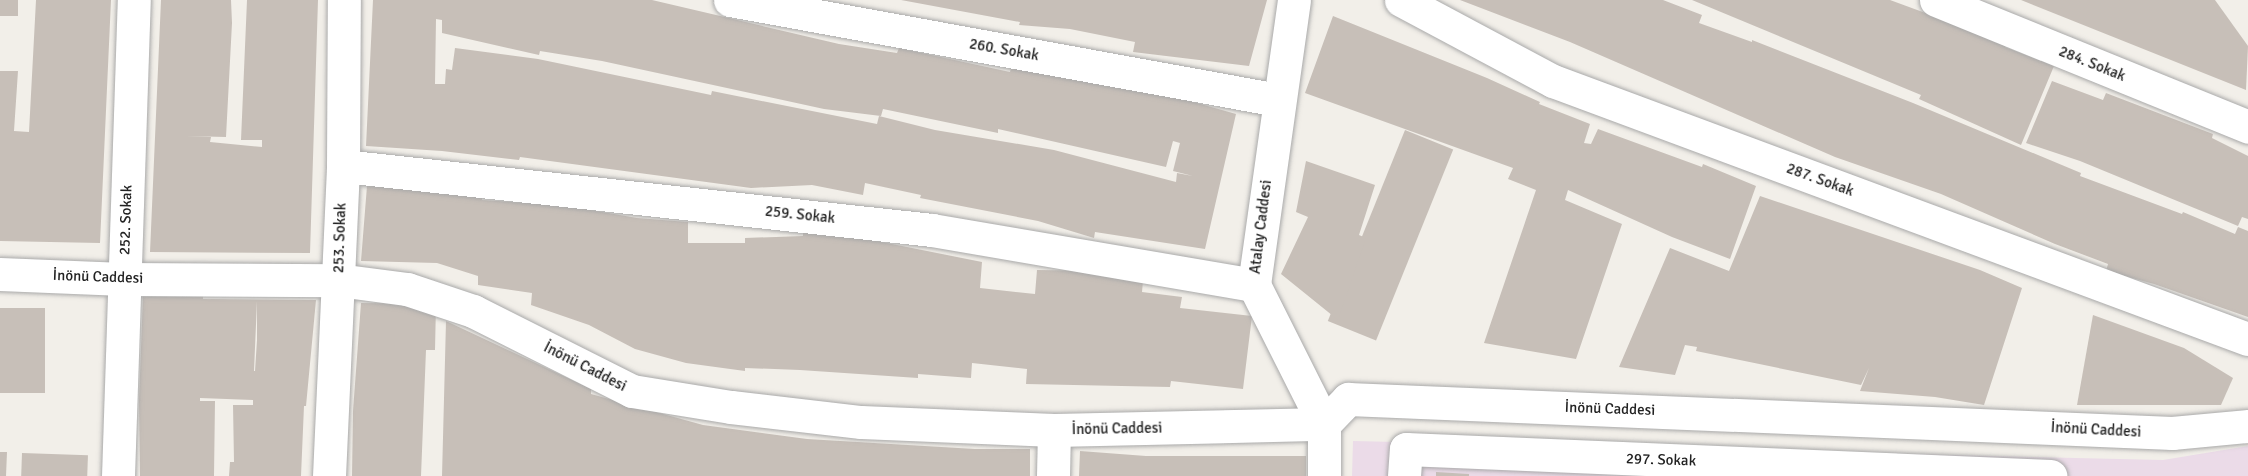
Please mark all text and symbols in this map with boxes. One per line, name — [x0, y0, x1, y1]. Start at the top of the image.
street label: 260. Sokak — [968, 35, 1040, 65]
street label: 284. Sokak — [2056, 42, 2128, 86]
street label: 287. Sokak — [1784, 160, 1856, 200]
street label: Atalay Caddesi — [1246, 179, 1276, 275]
street label: 252. Sokak — [116, 185, 136, 255]
street label: 259. Sokak — [764, 202, 836, 228]
street label: 253. Sokak — [330, 203, 350, 273]
street label: İnönü Caddesi — [52, 266, 144, 288]
street label: İnönü Caddesi — [541, 338, 629, 396]
street label: İnönü Caddesi — [1564, 398, 1656, 420]
street label: İnönü Caddesi — [1072, 419, 1162, 439]
street label: İnönü Caddesi — [2050, 419, 2142, 441]
street label: 297. Sokak — [1626, 450, 1696, 470]

